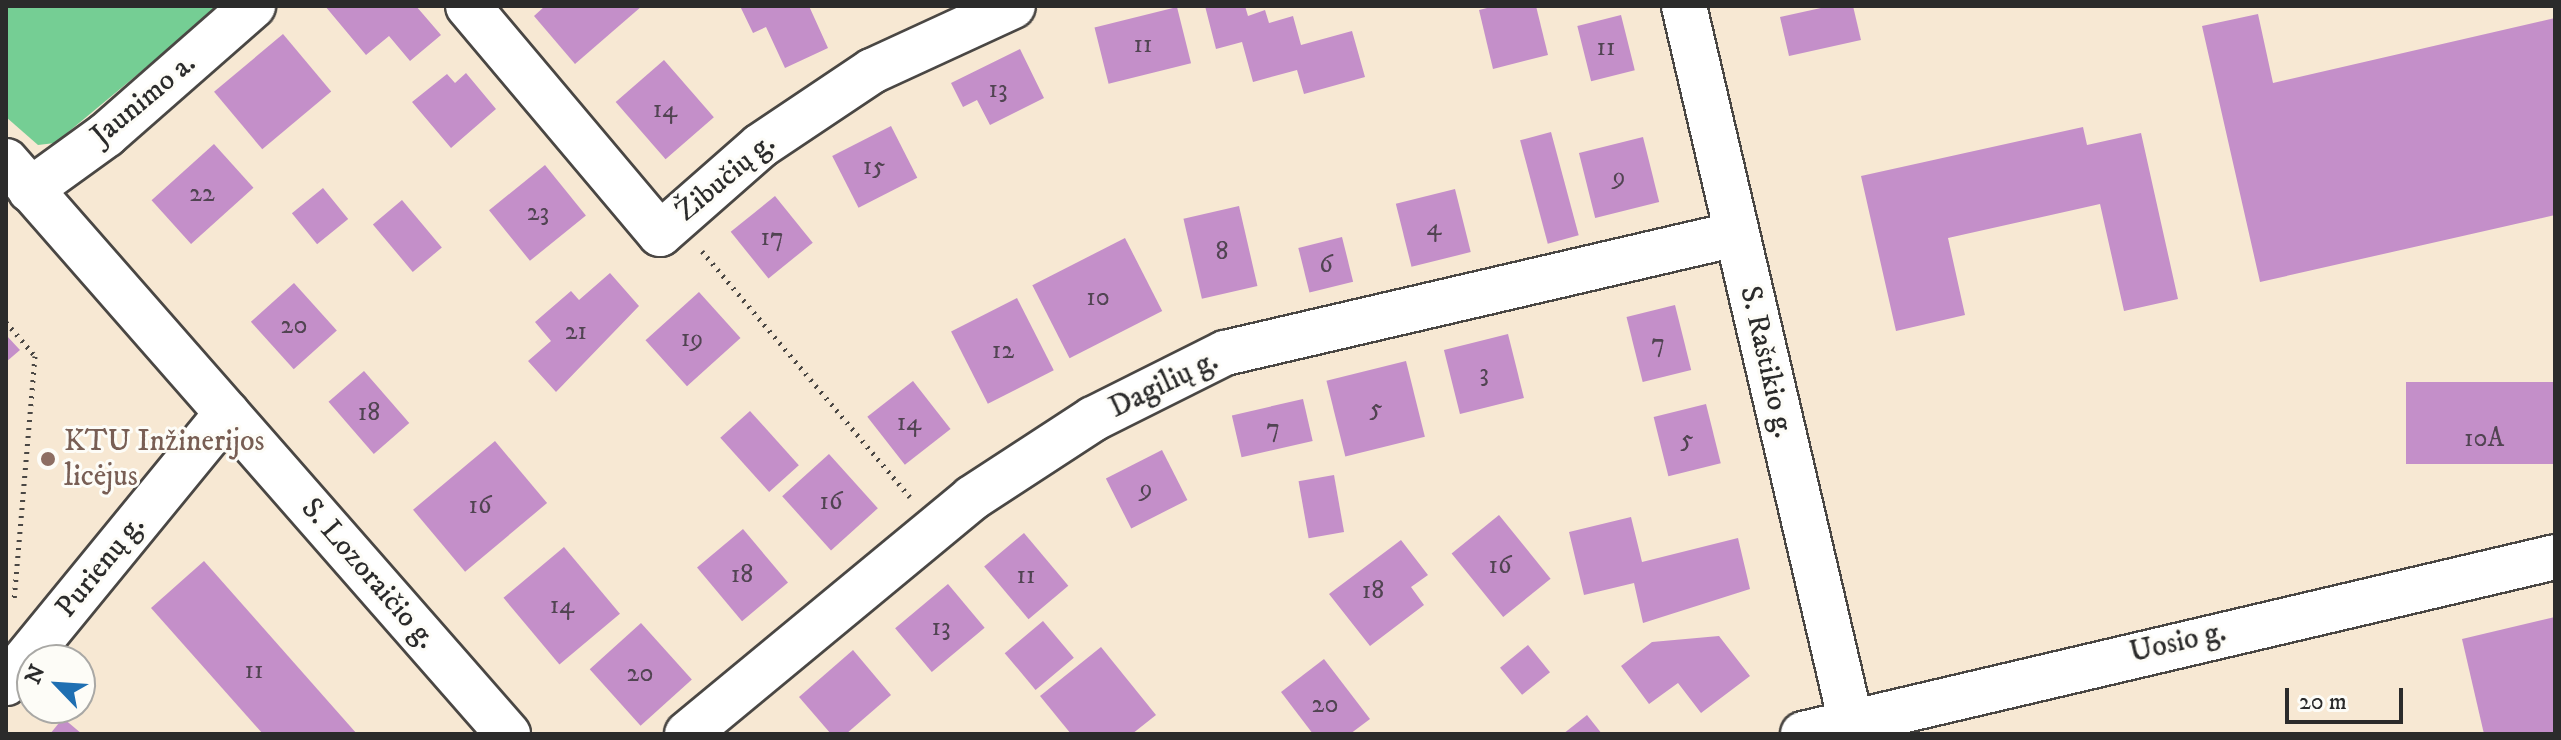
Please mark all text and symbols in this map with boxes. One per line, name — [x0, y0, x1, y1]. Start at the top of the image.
house number: 11 — [1133, 29, 1153, 61]
house number: 11 — [1596, 32, 1616, 64]
street label: Jaunimo a. — [84, 46, 204, 154]
house number: 13 — [988, 74, 1008, 106]
house number: 14 — [653, 94, 677, 126]
street label: Žibučių g. — [669, 126, 783, 230]
house number: 15 — [863, 151, 885, 183]
house number: 9 — [1613, 161, 1625, 193]
house number: 22 — [189, 178, 215, 210]
house number: 23 — [527, 197, 549, 229]
house number: 4 — [1427, 212, 1441, 244]
house number: 17 — [760, 222, 784, 254]
house number: 8 — [1215, 236, 1229, 268]
house number: 6 — [1319, 249, 1333, 281]
house number: 10 — [1086, 282, 1110, 314]
street label: S. Raštikio g. — [1731, 283, 1801, 441]
house number: 20 — [281, 310, 307, 342]
house number: 21 — [565, 316, 587, 348]
house number: 19 — [681, 323, 703, 355]
house number: 7 — [1651, 328, 1665, 360]
house number: 12 — [992, 335, 1014, 367]
street label: Dagilių g. — [1104, 343, 1224, 427]
house number: 3 — [1479, 358, 1489, 390]
house number: 5 — [1370, 393, 1382, 425]
house number: 18 — [358, 397, 380, 429]
house number: 14 — [897, 407, 921, 439]
house number: 7 — [1266, 413, 1280, 445]
house number: 10A — [2464, 423, 2504, 455]
place label: KTU Inžinerijos licėjus — [64, 424, 265, 494]
house number: 5 — [1681, 424, 1693, 456]
marker: KTU Inžinerijos licėjus — [39, 450, 57, 468]
house number: 9 — [1140, 473, 1152, 505]
house number: 16 — [820, 486, 842, 518]
house number: 16 — [469, 490, 491, 522]
street label: S. Lozoraičio g. — [293, 491, 443, 657]
street label: Purienų g. — [49, 509, 153, 625]
house number: 16 — [1489, 550, 1511, 582]
house number: 18 — [731, 559, 753, 591]
house number: 11 — [1016, 560, 1036, 592]
house number: 18 — [1362, 575, 1384, 607]
house number: 14 — [550, 590, 574, 622]
house number: 13 — [931, 612, 951, 644]
street label: Uosio g. — [2126, 614, 2230, 672]
north arrow — [16, 644, 96, 724]
house number: 11 — [244, 655, 264, 687]
house number: 20 — [627, 658, 653, 690]
text: N — [20, 661, 52, 688]
scale bar — [2289, 672, 2407, 722]
text: 20 m — [2299, 687, 2347, 717]
house number: 20 — [1312, 689, 1338, 721]

